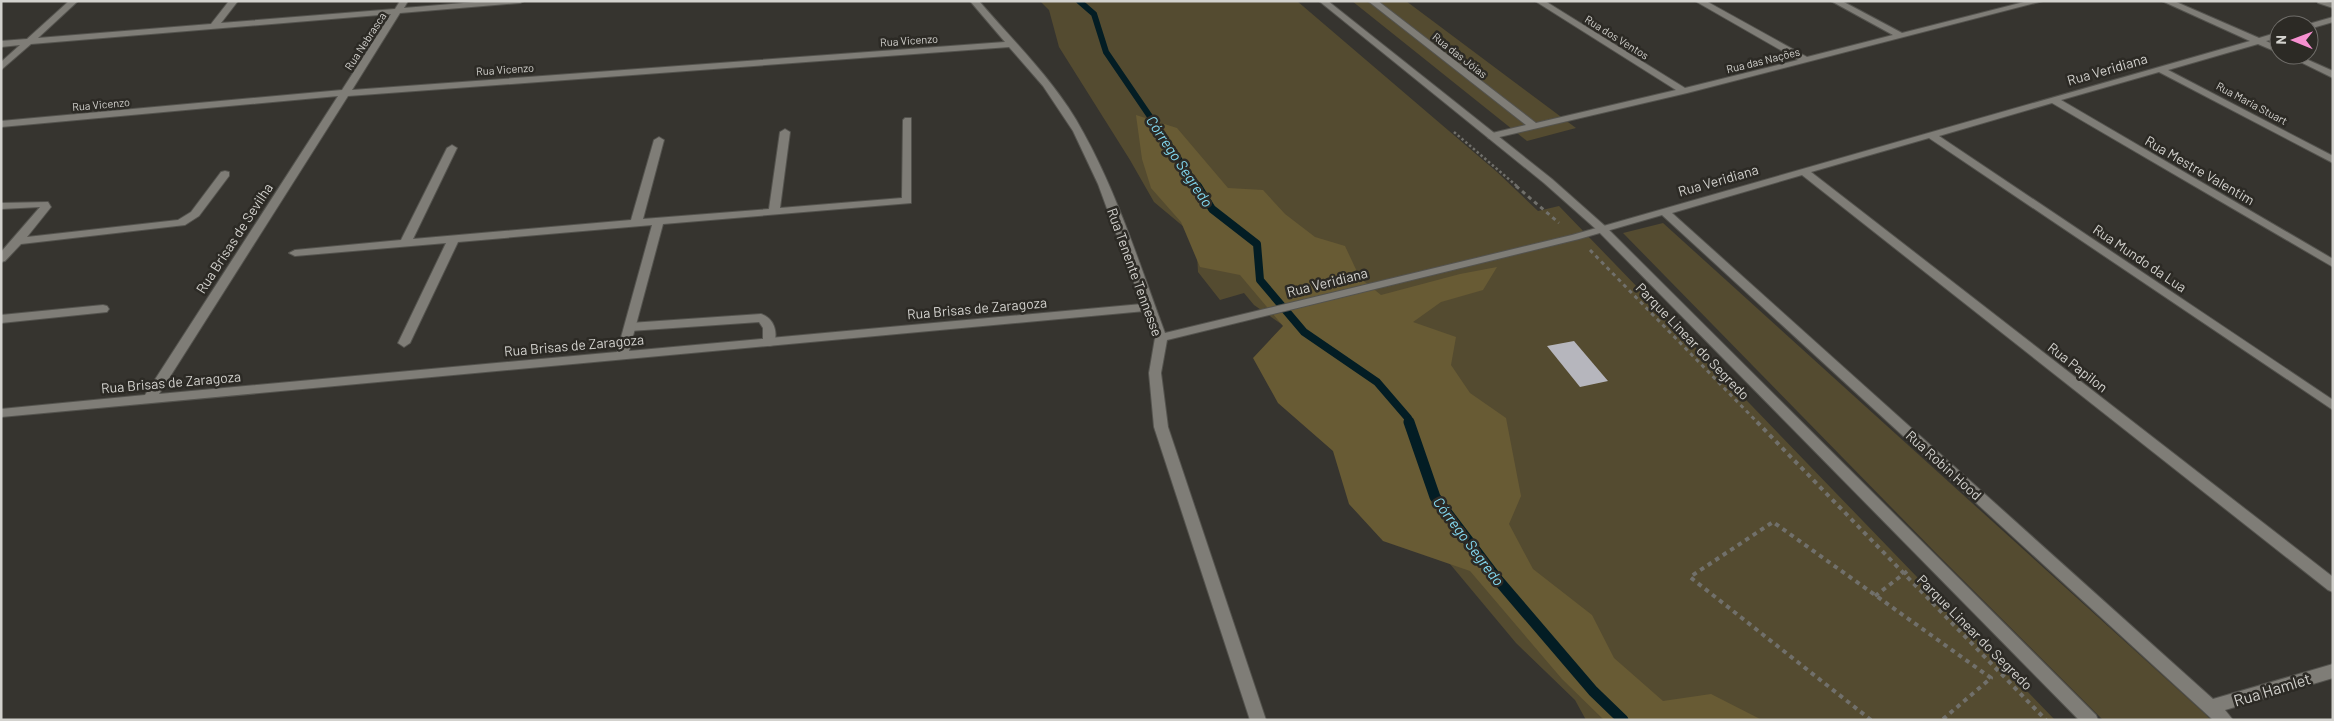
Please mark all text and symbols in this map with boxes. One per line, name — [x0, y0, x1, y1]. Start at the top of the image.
street label: Rua Nebrasca — [342, 10, 388, 72]
street label: Rua dos Ventos — [1583, 12, 1651, 62]
north arrow — [2269, 15, 2319, 65]
street label: Rua das Jóias — [1430, 30, 1490, 80]
street label: Rua Vicenzo — [880, 31, 938, 49]
text: N — [2272, 35, 2289, 45]
street label: Rua das Nações — [1725, 45, 1801, 75]
street label: Rua Veridiana — [2065, 49, 2149, 89]
street label: Rua Vicenzo — [476, 60, 534, 78]
street label: Rua Maria Stuart — [2214, 79, 2290, 127]
street label: Rua Vicenzo — [71, 95, 131, 113]
water label: Córrego Segredo — [1143, 112, 1217, 210]
street label: Rua Mestre Valentim — [2142, 132, 2258, 208]
street label: Rua Veridiana — [1676, 160, 1760, 200]
street label: Rua Brisas de Sevilha — [192, 180, 276, 296]
street label: Rua Tenente Tennesse — [1104, 205, 1166, 339]
street label: Rua Mundo da Lua — [2090, 220, 2190, 296]
street label: Rua Veridiana — [1285, 264, 1369, 300]
street label: Parque Linear do Segredo — [1633, 279, 1753, 403]
street label: Rua Brisas de Zaragoza — [906, 293, 1048, 323]
street label: Rua Brisas de Zaragoza — [503, 330, 645, 360]
street label: Rua Papilon — [2045, 338, 2111, 396]
street label: Rua Brisas de Zaragoza — [100, 367, 242, 397]
street label: Rua Robin Hood — [1903, 427, 1985, 503]
water label: Córrego Segredo — [1430, 493, 1508, 589]
street label: Parque Linear do Segredo — [1914, 571, 2036, 693]
street label: Rua Hamlet — [2231, 668, 2313, 710]

